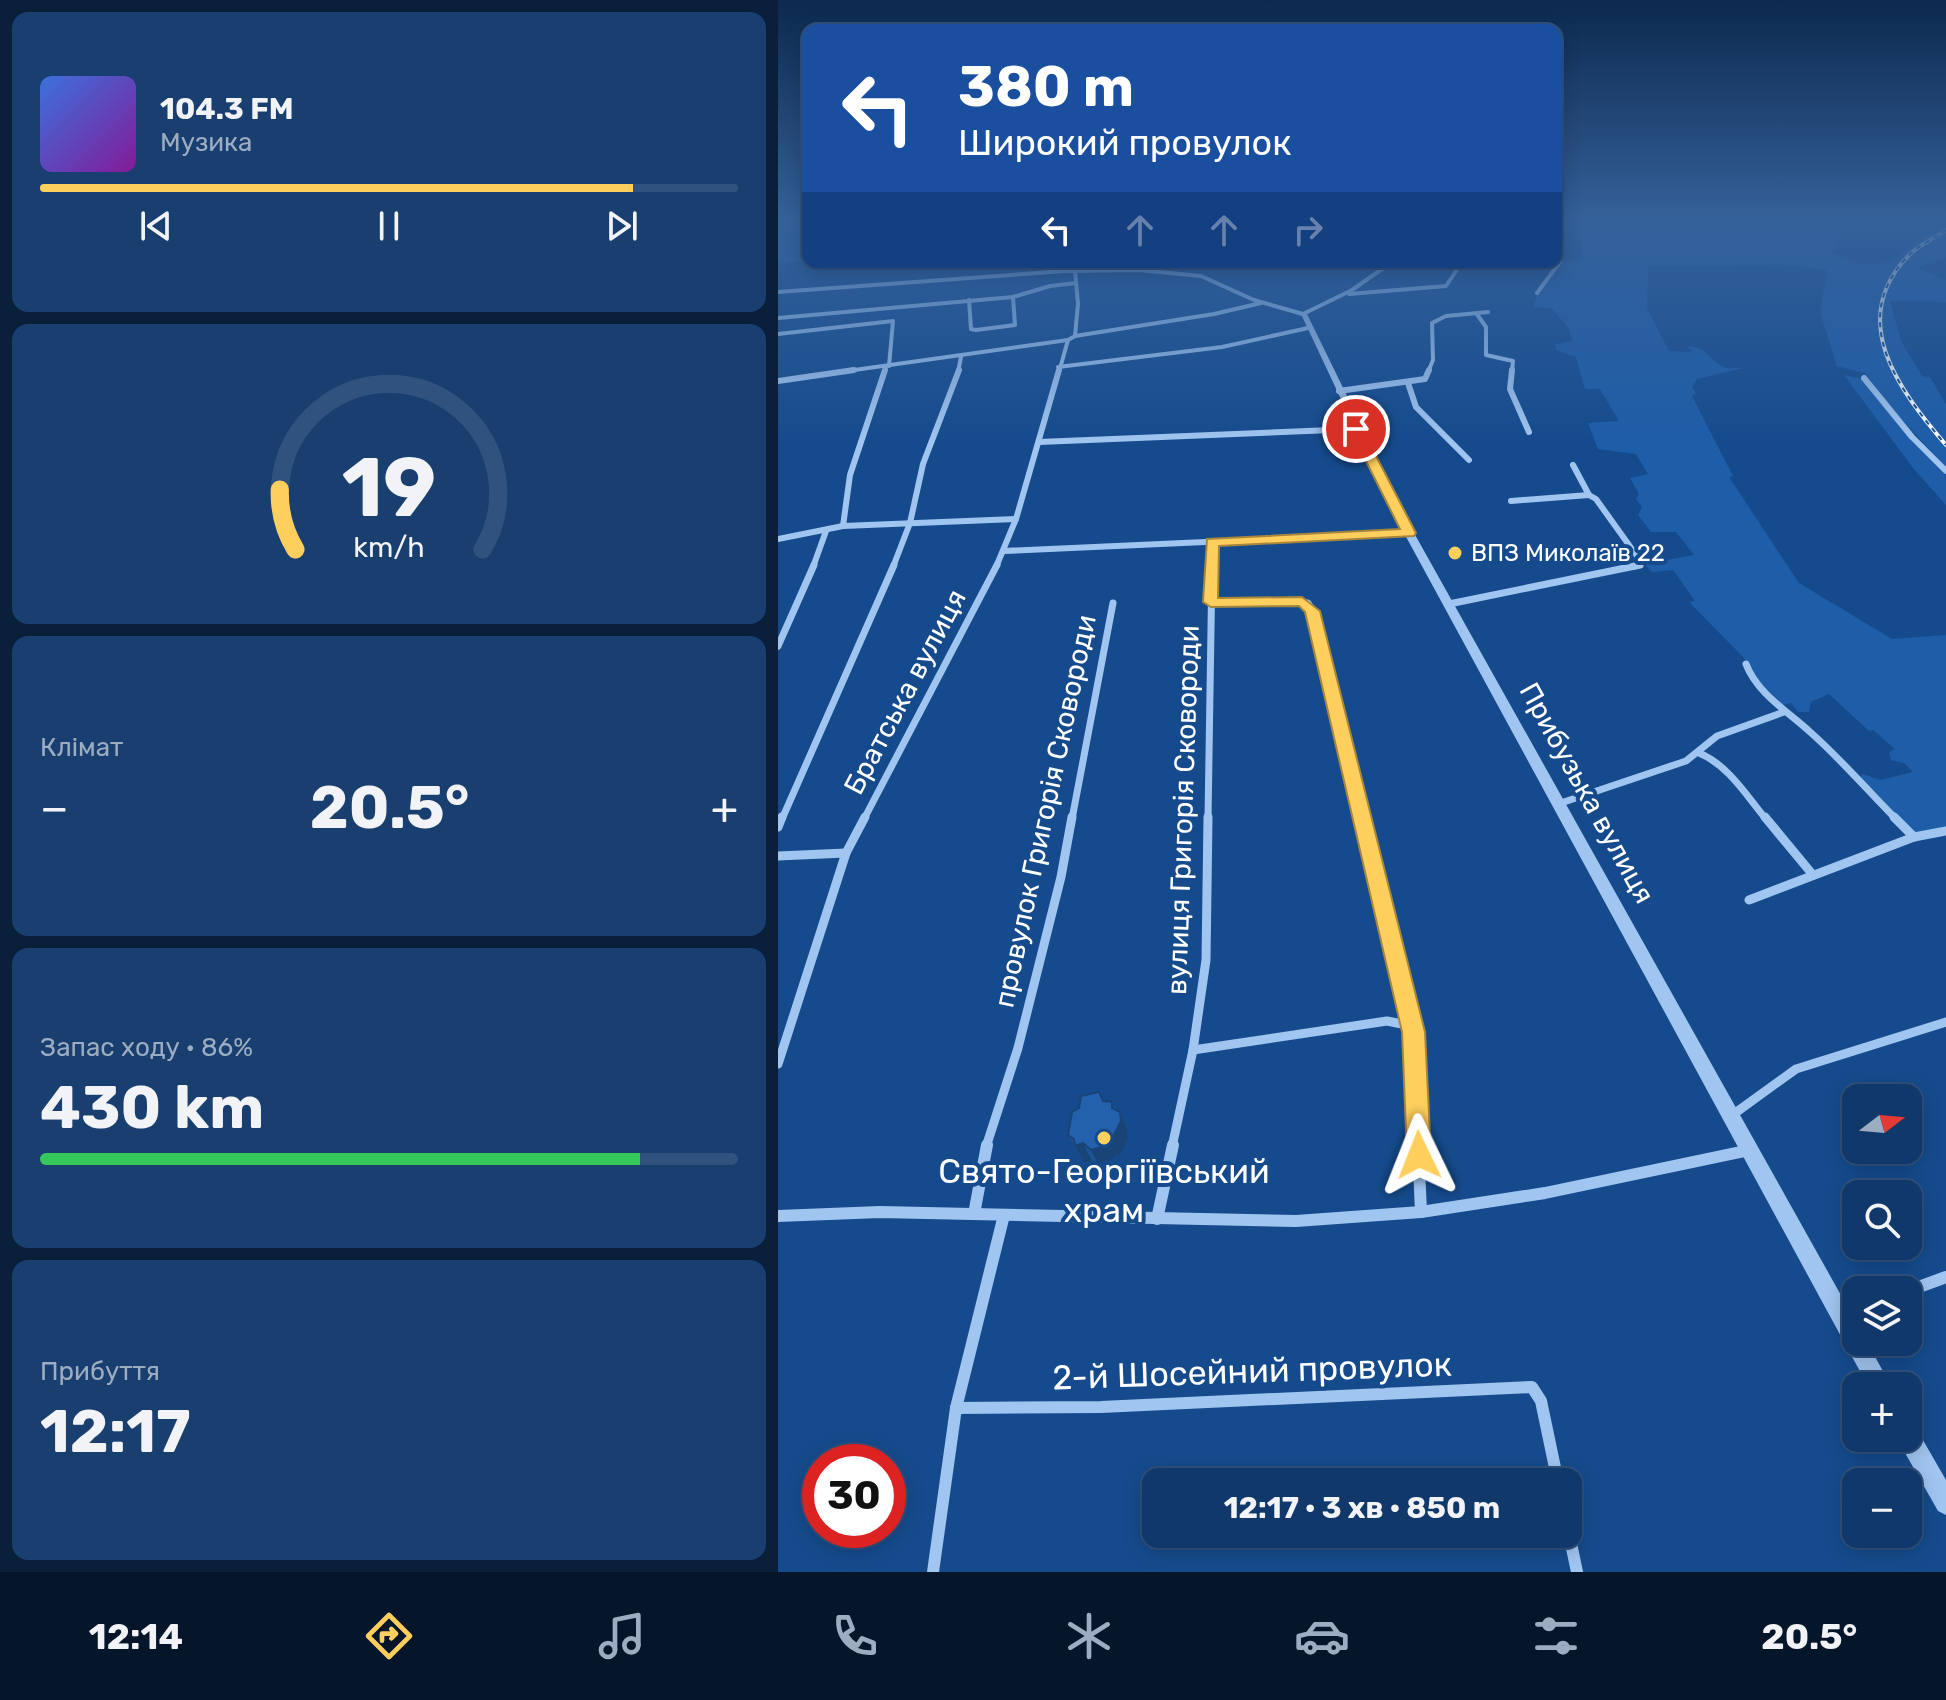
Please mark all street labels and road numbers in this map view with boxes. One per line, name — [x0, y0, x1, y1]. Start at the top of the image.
street label: Братська вулиця — [837, 584, 973, 800]
street label: провулок Григорія Сковороди — [987, 612, 1103, 1010]
street label: вулиця Григорія Сковороди — [1160, 625, 1206, 995]
street label: Прибузька вулиця — [1513, 677, 1661, 909]
street label: 2-й Шосейний провулок — [1052, 1344, 1452, 1398]

